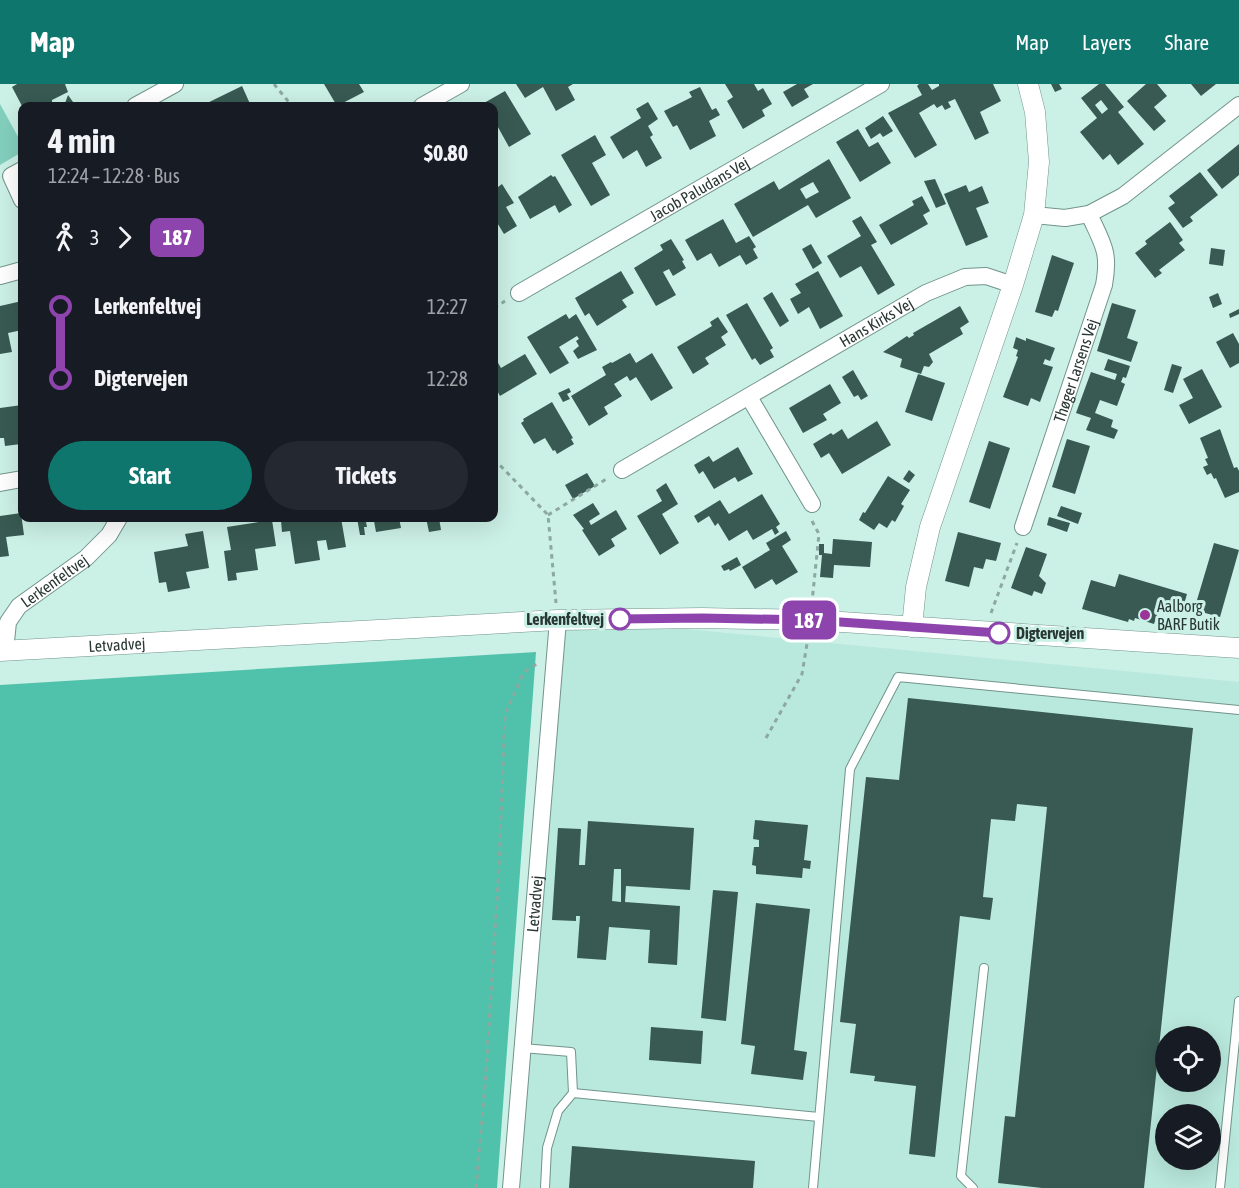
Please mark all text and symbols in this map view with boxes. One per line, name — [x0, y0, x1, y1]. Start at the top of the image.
text: Map — [30, 26, 75, 58]
text: Map — [1015, 30, 1049, 54]
text: Layers — [1082, 30, 1132, 54]
text: Share — [1165, 30, 1209, 54]
text: 4 min — [48, 122, 115, 160]
text: $0.80 — [424, 140, 468, 166]
street label: Jacob Paludans Vej — [646, 153, 753, 225]
text: 12:24 – 12:28 · Bus — [48, 164, 180, 187]
icon: walk — [48, 221, 81, 254]
icon: forward — [108, 221, 141, 254]
text: 187 — [162, 225, 192, 249]
text: 3 — [90, 226, 99, 249]
text: Lerkenfeltvej — [94, 293, 201, 319]
street label: Hans Kirks Vej — [836, 294, 916, 350]
text: 12:27 — [427, 295, 468, 318]
street label: Thøger Larsens Vej — [1050, 316, 1102, 425]
text: Digtervejen — [94, 365, 188, 391]
text: 12:28 — [427, 367, 468, 390]
button: Start — [48, 441, 252, 510]
button: Tickets — [264, 441, 468, 510]
street label: Lerkenfeltvej — [17, 551, 92, 611]
place label: Aalborg BARF Butik — [1157, 597, 1220, 633]
line badge: 187 — [774, 600, 844, 640]
marker: Lerkenfeltvej — [609, 608, 631, 630]
text: 187 — [794, 608, 824, 632]
marker: Aalborg BARF Butik — [1138, 608, 1152, 622]
place label: Lerkenfeltvej — [526, 610, 604, 628]
marker: Digtervejen — [988, 622, 1010, 644]
place label: Digtervejen — [1016, 624, 1085, 642]
street label: Letvadvej — [88, 634, 146, 655]
street label: Letvadvej — [523, 875, 547, 933]
map controls — [1155, 1026, 1221, 1170]
button: locate — [1155, 1026, 1221, 1092]
button: layers — [1155, 1104, 1221, 1170]

